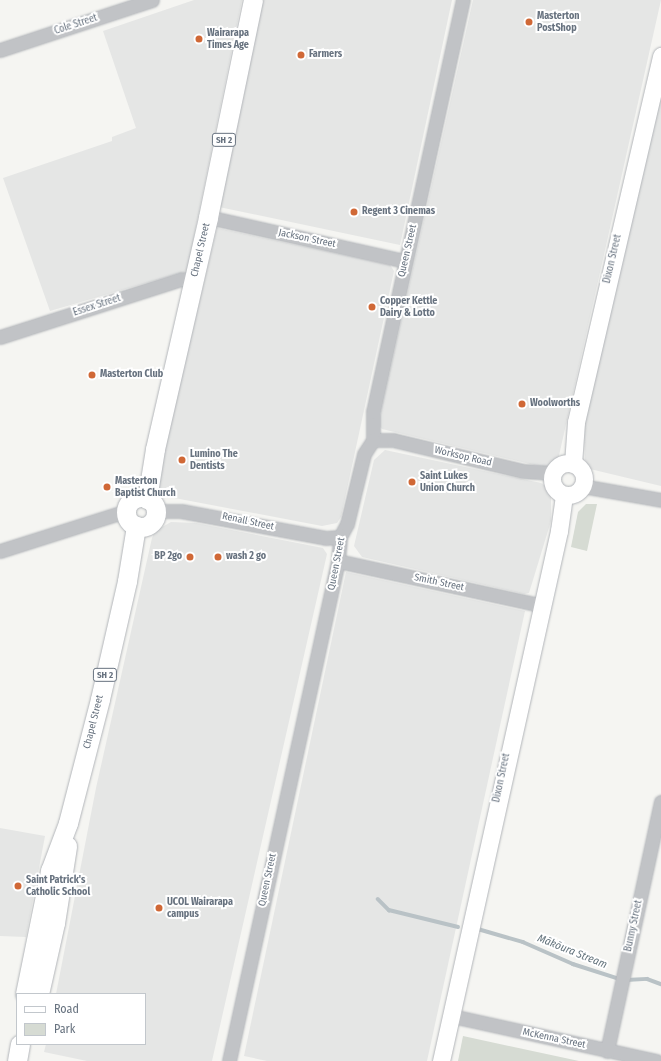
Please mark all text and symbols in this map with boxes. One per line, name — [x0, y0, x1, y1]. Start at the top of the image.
place label: Masterton PostShop — [537, 10, 579, 34]
street label: Cole Street — [53, 12, 99, 38]
marker: Masterton PostShop — [524, 17, 534, 27]
place label: Wairarapa Times Age — [207, 27, 249, 50]
marker: Wairarapa Times Age — [194, 34, 204, 44]
place label: Farmers — [309, 49, 342, 61]
marker: Farmers — [296, 50, 306, 60]
road number: SH 2 — [211, 133, 237, 147]
place label: Regent 3 Cinemas — [362, 206, 435, 218]
marker: Regent 3 Cinemas — [349, 207, 359, 217]
street label: Chapel Street — [189, 222, 213, 278]
street label: Queen Street — [396, 224, 420, 278]
street label: Jackson Street — [277, 227, 337, 251]
street label: Dixon Street — [602, 233, 624, 285]
street label: Essex Street — [72, 293, 122, 319]
place label: Copper Kettle Dairy & Lotto — [380, 295, 437, 318]
marker: Copper Kettle Dairy & Lotto — [367, 302, 377, 312]
place label: Masterton Club — [100, 369, 163, 381]
marker: Masterton Club — [87, 370, 97, 380]
place label: Woolworths — [530, 398, 580, 410]
marker: Woolworths — [517, 399, 527, 409]
street label: Worksop Road — [433, 445, 493, 469]
place label: Lumino The Dentists — [190, 448, 238, 472]
marker: Lumino The Dentists — [177, 455, 187, 465]
place label: Saint Lukes Union Church — [420, 470, 475, 494]
place label: Masterton Baptist Church — [115, 475, 176, 498]
marker: Saint Lukes Union Church — [407, 477, 417, 487]
marker: Masterton Baptist Church — [102, 482, 112, 492]
street label: Renall Street — [221, 511, 275, 533]
street label: Queen Street — [326, 537, 348, 591]
place label: BP 2go — [154, 551, 182, 563]
place label: wash 2 go — [226, 551, 266, 563]
marker: BP 2go — [185, 552, 195, 562]
marker: wash 2 go — [213, 552, 223, 562]
street label: Smith Street — [413, 572, 465, 594]
road number: SH 2 — [92, 668, 118, 682]
street label: Chapel Street — [82, 694, 106, 750]
street label: Dixon Street — [491, 752, 513, 804]
street label: Queen Street — [257, 853, 279, 907]
place label: Saint Patrick's Catholic School — [26, 874, 90, 898]
marker: Saint Patrick's Catholic School — [13, 881, 23, 891]
place label: UCOL Wairarapa campus — [167, 896, 233, 920]
street label: Bunny Street — [623, 899, 645, 953]
marker: UCOL Wairarapa campus — [154, 903, 164, 913]
water label: Mākōura Stream — [535, 932, 609, 972]
legend — [16, 993, 146, 1045]
text: Road — [54, 1002, 79, 1016]
text: Park — [54, 1022, 75, 1036]
street label: McKenna Street — [522, 1026, 586, 1052]

